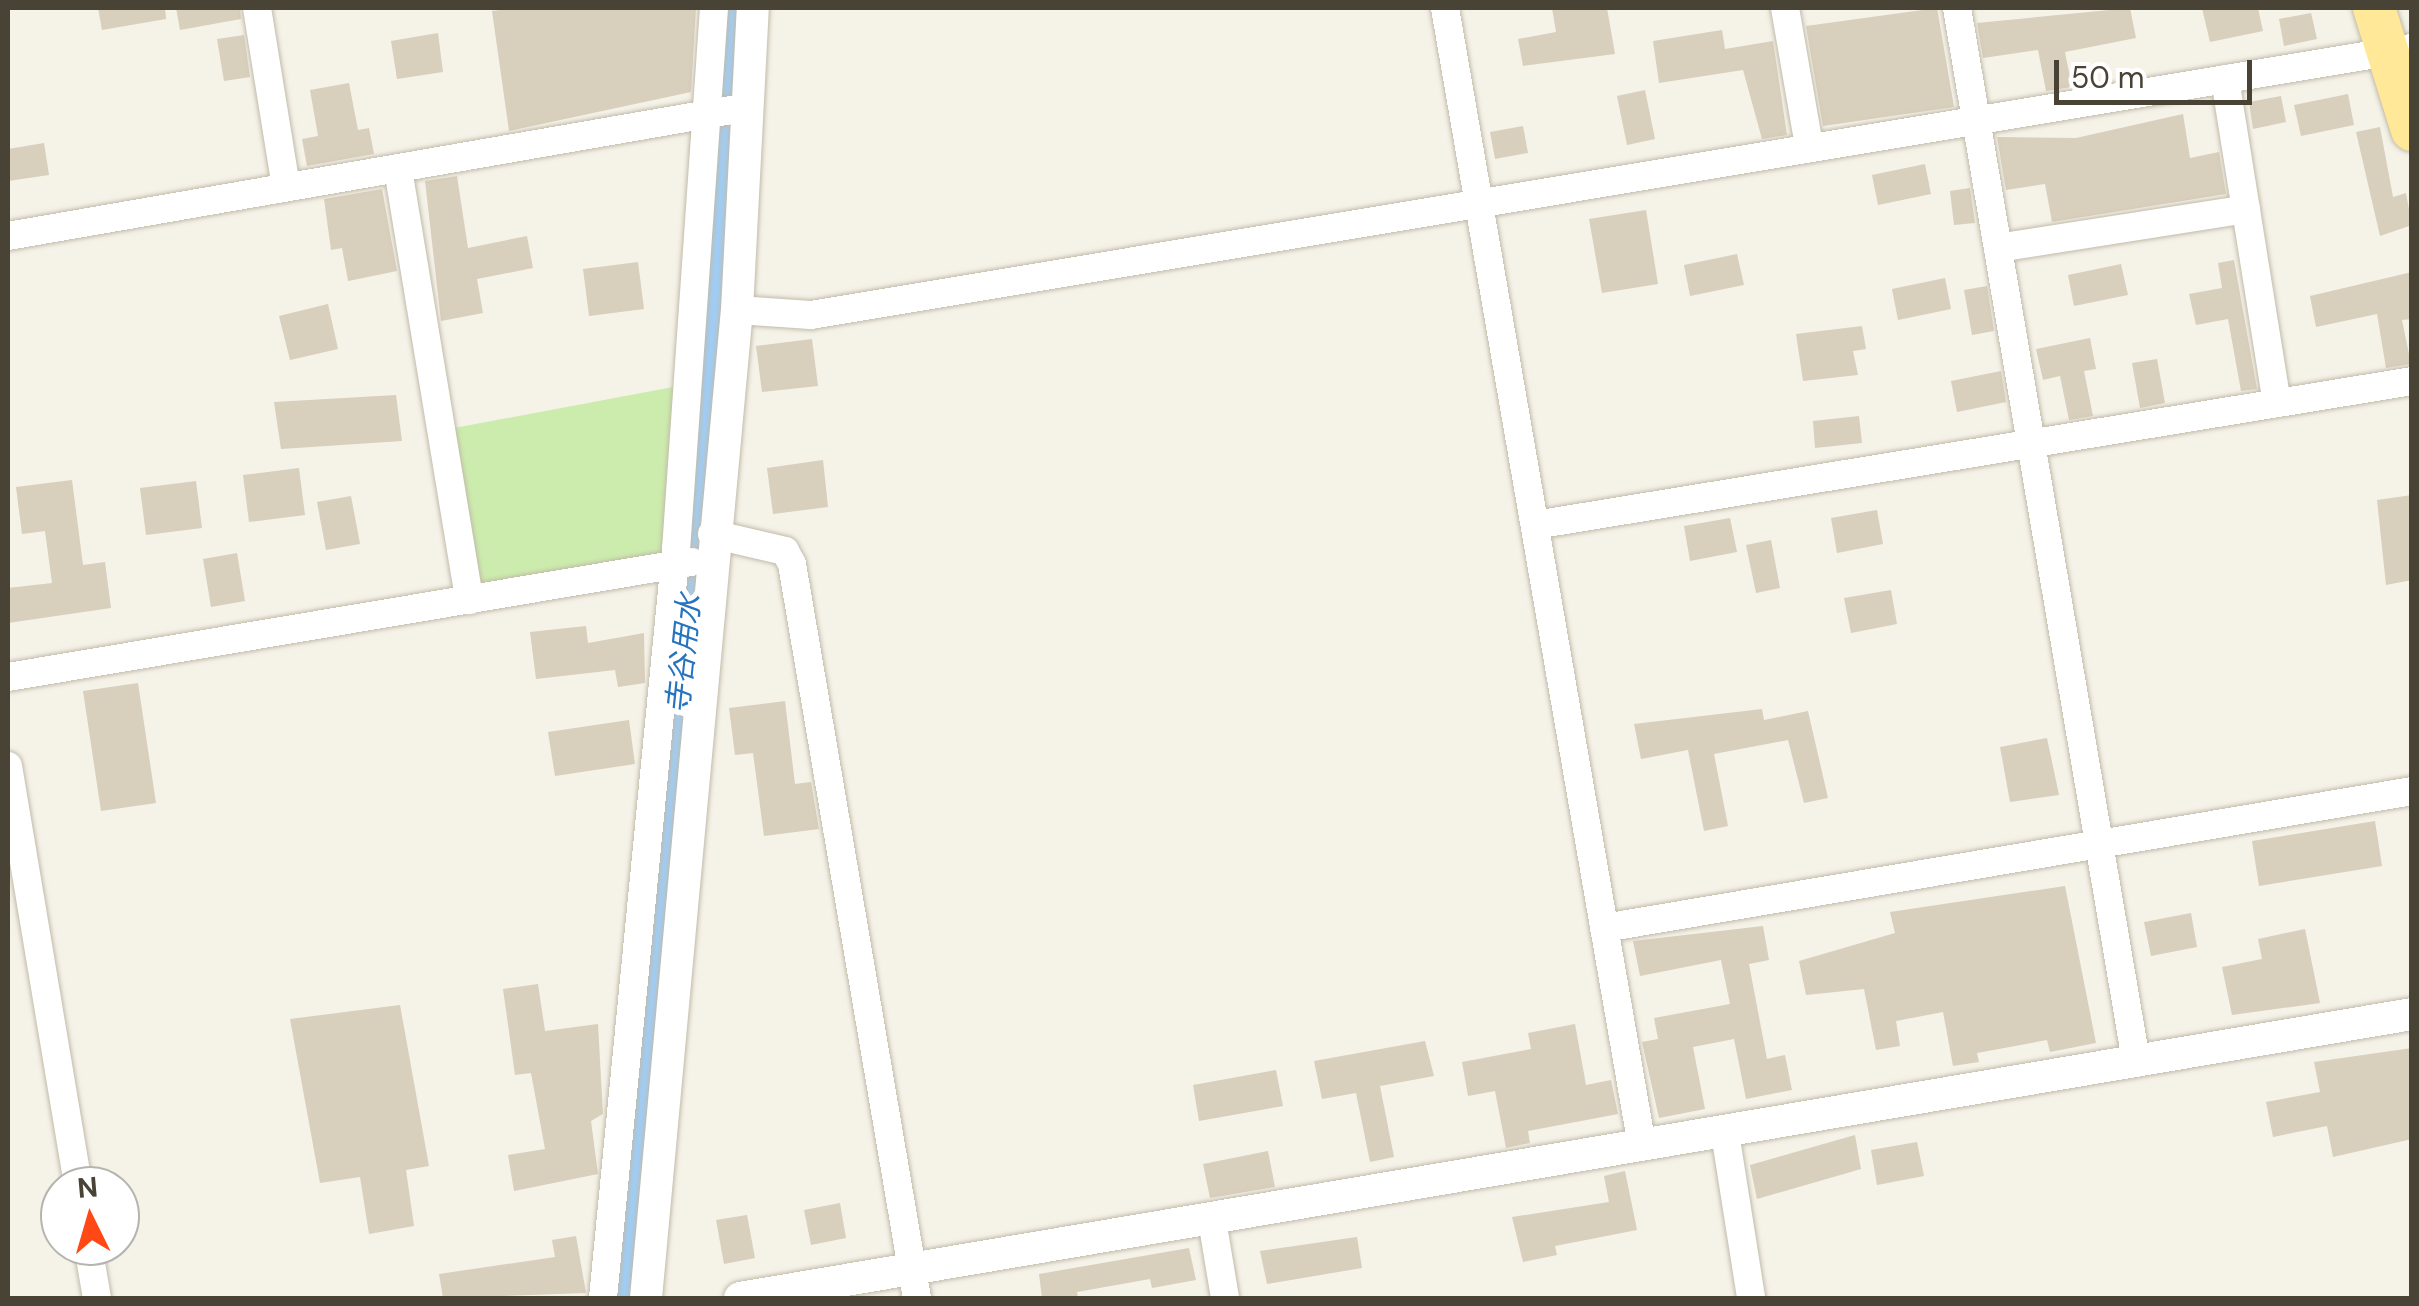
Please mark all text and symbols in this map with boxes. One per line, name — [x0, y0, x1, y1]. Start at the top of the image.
scale bar — [2059, 40, 2256, 102]
text: 50 m — [2071, 58, 2145, 97]
water label: 寺谷用水 — [660, 592, 708, 716]
north arrow — [40, 1166, 140, 1266]
text: N — [76, 1168, 99, 1207]

